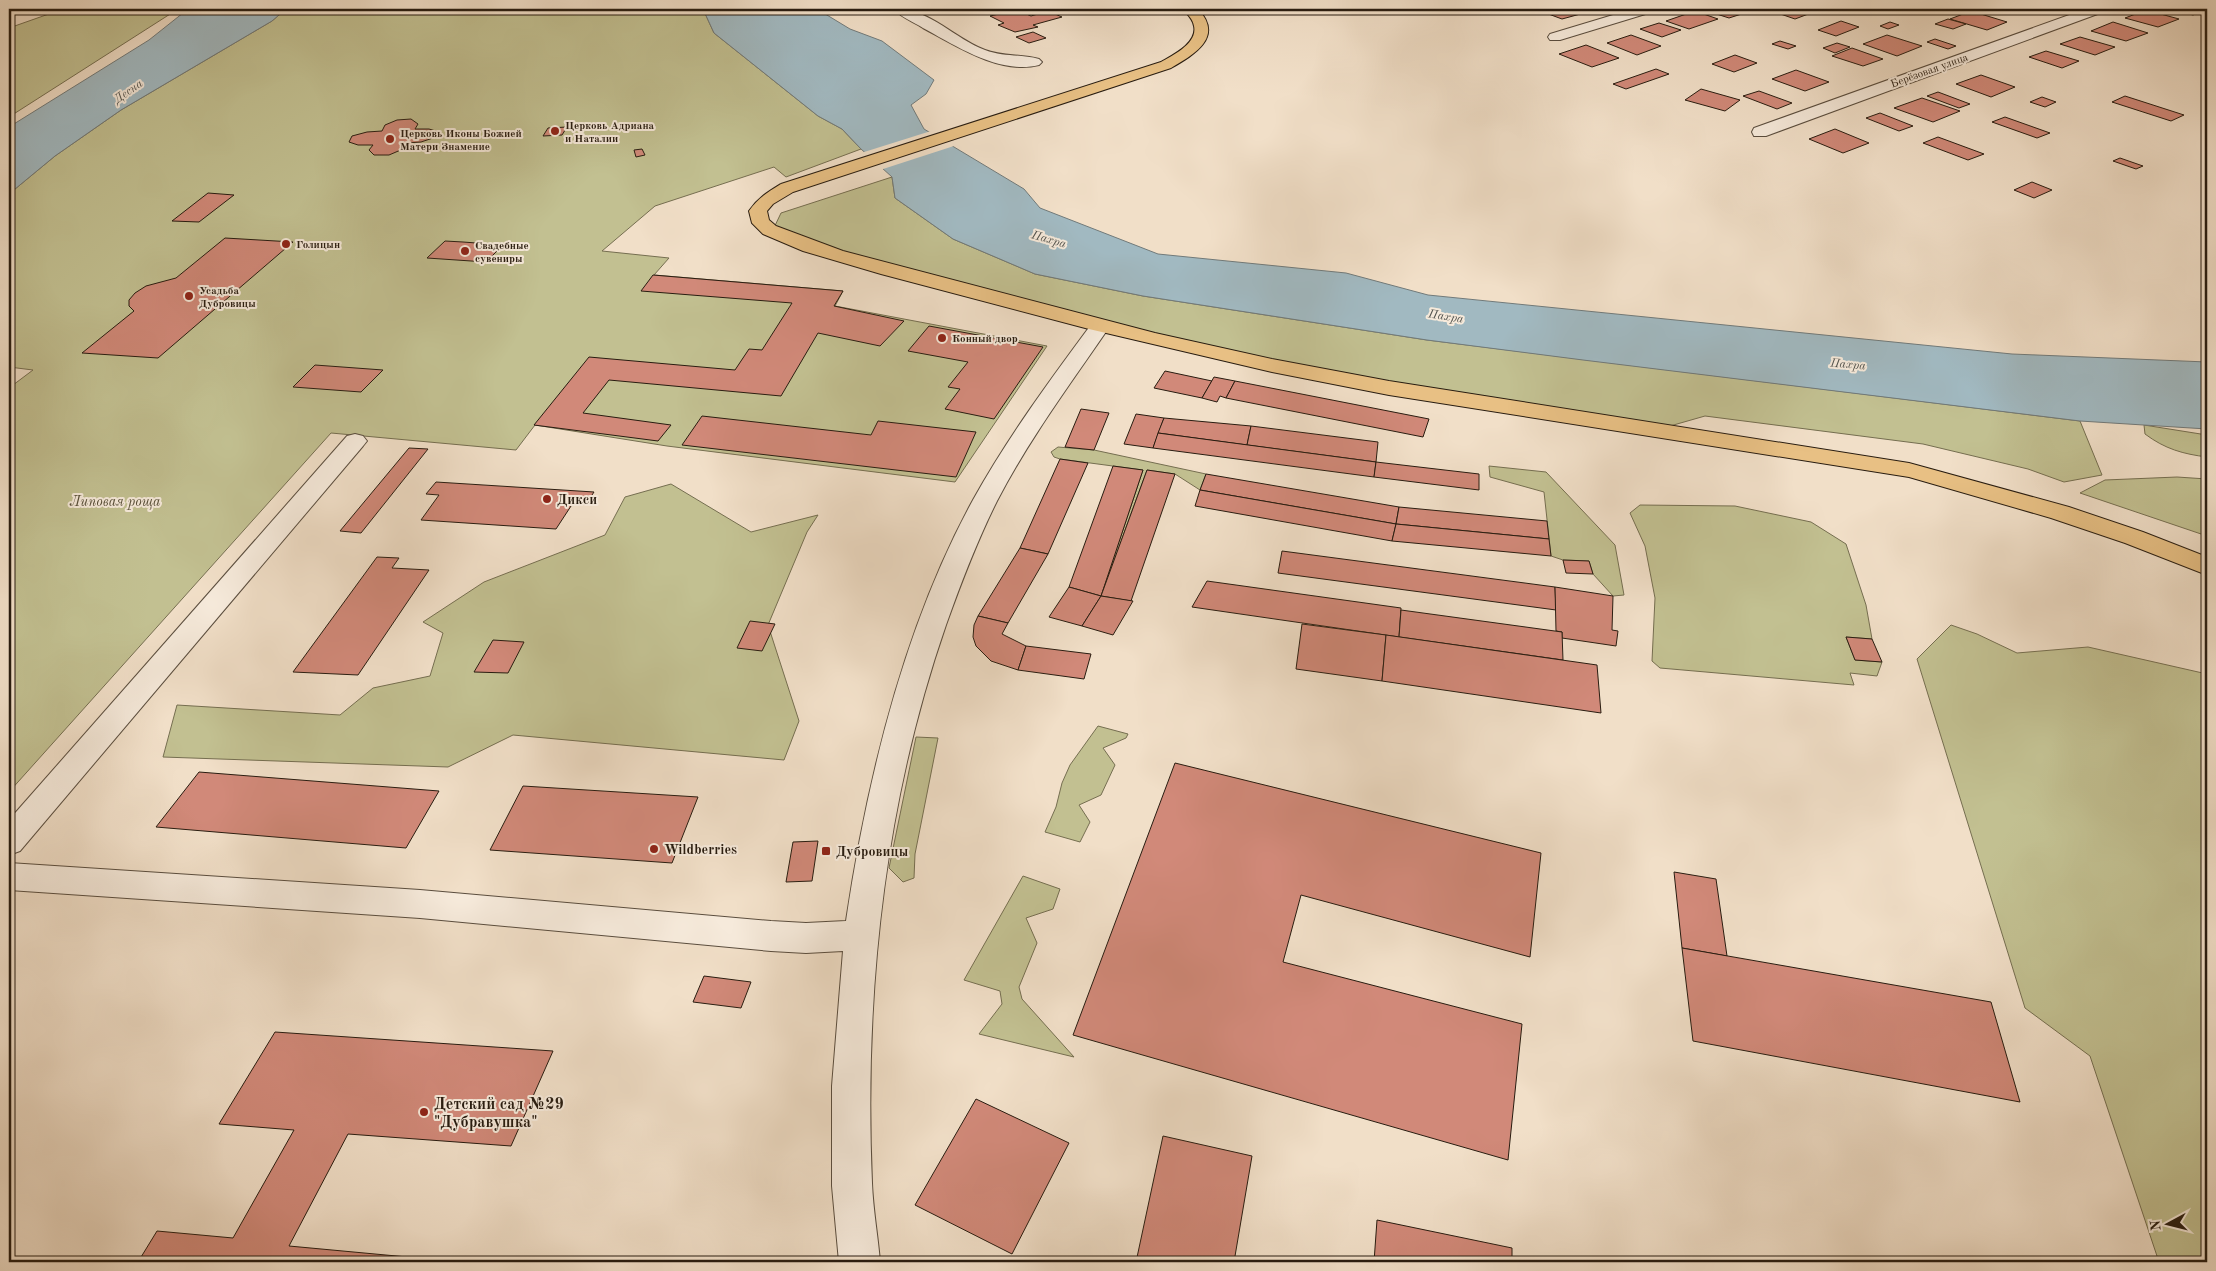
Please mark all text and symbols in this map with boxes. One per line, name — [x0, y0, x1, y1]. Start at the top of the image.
street label: Берёзовая улица — [1889, 52, 1970, 91]
water label: Десна — [110, 77, 146, 107]
place label: Церковь Адриана и Наталии — [565, 121, 655, 145]
marker: Церковь Адриана и Наталии — [549, 125, 561, 137]
place label: Церковь Иконы Божией Матери Знамение — [400, 129, 522, 153]
marker: Церковь Иконы Божией Матери Знамение — [384, 133, 396, 145]
water label: Пахра — [1029, 229, 1068, 251]
marker: Голицын — [280, 238, 292, 250]
place label: Голицын — [296, 240, 340, 251]
place label: Свадебные сувениры — [475, 241, 529, 265]
marker: Свадебные сувениры — [459, 245, 471, 257]
place label: Усадьба Дубровицы — [199, 286, 256, 310]
marker: Усадьба Дубровицы — [183, 290, 195, 302]
water label: Пахра — [1426, 308, 1465, 326]
marker: Конный двор — [936, 332, 948, 344]
place label: Конный двор — [952, 334, 1018, 345]
water label: Пахра — [1829, 357, 1867, 373]
marker: Дикси — [541, 493, 553, 505]
place label: Дикси — [557, 493, 597, 507]
park label: Липовая роща — [69, 495, 161, 510]
marker: Wildberries — [648, 843, 660, 855]
place label: Wildberries — [664, 843, 737, 857]
marker: Дубровицы — [820, 845, 832, 857]
place label: Дубровицы — [836, 845, 909, 859]
place label: Детский сад №29 "Дубравушка" — [434, 1097, 564, 1131]
marker: Детский сад №29 "Дубравушка" — [418, 1106, 430, 1118]
north arrow — [2144, 1198, 2194, 1248]
text: N — [2148, 1219, 2164, 1232]

